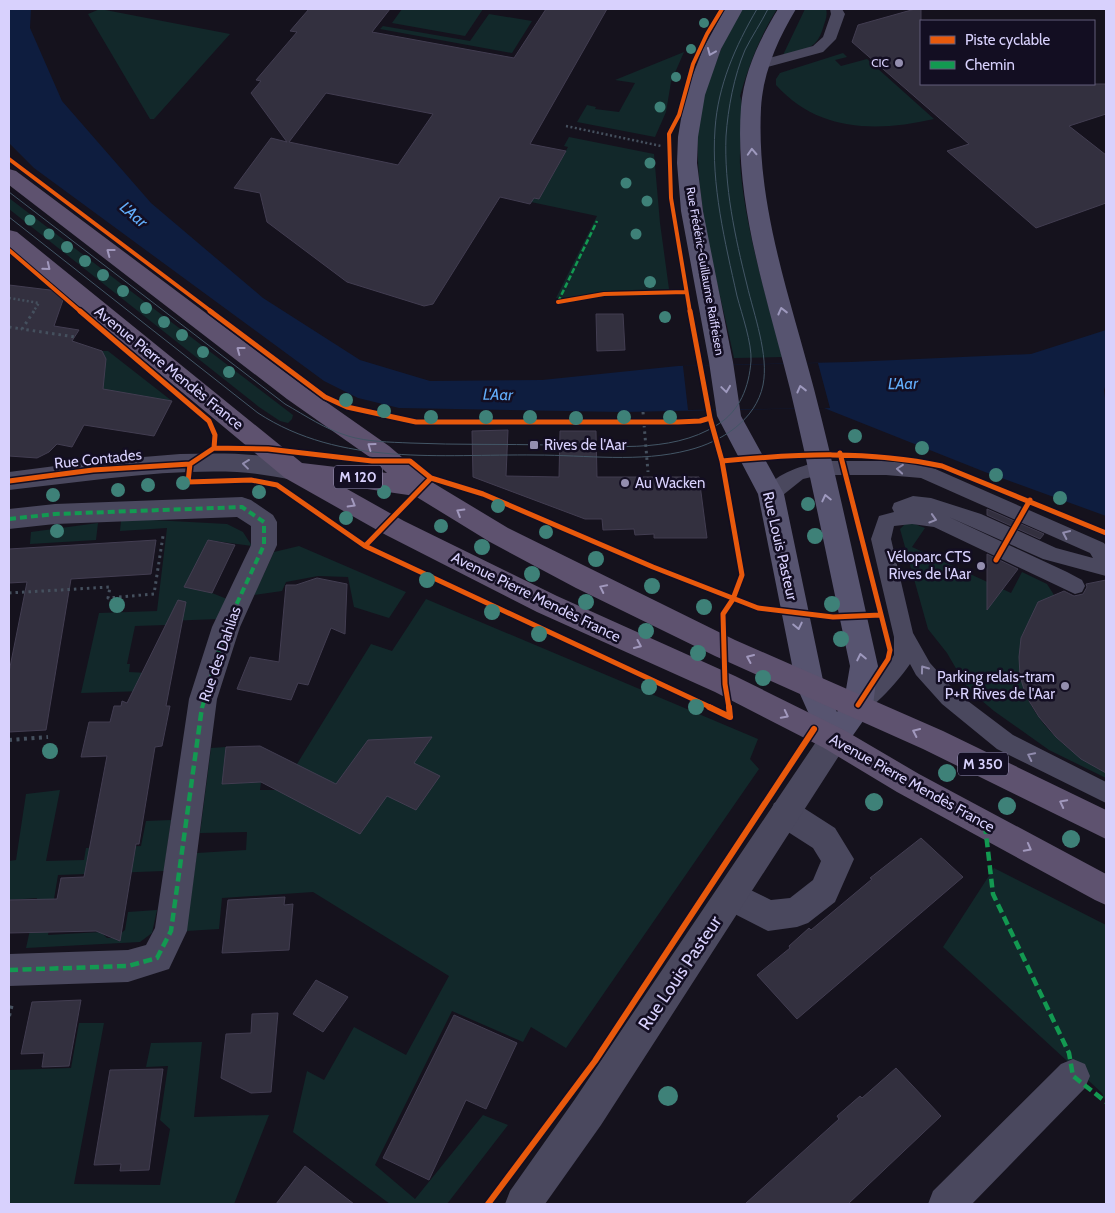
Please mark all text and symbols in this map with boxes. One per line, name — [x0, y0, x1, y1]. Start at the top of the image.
legend — [920, 20, 1095, 85]
text: Piste cyclable — [965, 31, 1051, 49]
one-way arrow — [707, 47, 718, 56]
place label: CIC — [871, 55, 889, 70]
text: Chemin — [965, 56, 1015, 74]
marker: CIC — [893, 57, 905, 69]
one-way arrow — [746, 148, 757, 156]
street label: Rue Frédéric-Guillaume Raiffeisen — [683, 186, 728, 357]
water label: L'Aar — [116, 197, 152, 232]
one-way arrow — [107, 250, 116, 258]
one-way arrow — [41, 262, 50, 271]
street label: Avenue Pierre Mendès France — [91, 302, 247, 434]
one-way arrow — [777, 307, 788, 316]
one-way arrow — [237, 348, 246, 356]
water label: L'Aar — [888, 374, 919, 393]
water label: L'Aar — [483, 385, 514, 404]
one-way arrow — [720, 385, 730, 393]
one-way arrow — [797, 385, 807, 393]
place label: Rives de l'Aar — [544, 436, 627, 454]
marker: Rives de l'Aar — [528, 439, 540, 451]
one-way arrow — [368, 443, 377, 451]
street label: Rue Contades — [53, 445, 143, 473]
one-way arrow — [241, 459, 249, 470]
one-way arrow — [895, 464, 903, 475]
road number: M 120 — [334, 466, 382, 488]
place label: Au Wacken — [635, 474, 705, 492]
marker: Au Wacken — [619, 477, 631, 489]
street label: Rue Louis Pasteur — [759, 490, 801, 602]
one-way arrow — [821, 494, 832, 503]
one-way arrow — [346, 497, 355, 507]
one-way arrow — [456, 508, 465, 518]
one-way arrow — [928, 514, 936, 524]
one-way arrow — [1062, 530, 1071, 541]
street label: Avenue Pierre Mendès France — [448, 548, 624, 646]
place label: Véloparc CTS Rives de l'Aar — [887, 548, 971, 583]
marker: Véloparc CTS Rives de l'Aar — [975, 560, 987, 572]
one-way arrow — [599, 584, 608, 595]
street label: Rue des Dahlias — [195, 604, 245, 704]
one-way arrow — [792, 622, 803, 631]
one-way arrow — [633, 639, 642, 650]
one-way arrow — [857, 652, 867, 661]
one-way arrow — [746, 654, 755, 665]
one-way arrow — [922, 666, 930, 675]
place label: Parking relais-tram P+R Rives de l'Aar — [937, 668, 1055, 703]
marker: Parking relais-tram P+R Rives de l'Aar — [1059, 680, 1071, 692]
one-way arrow — [780, 709, 789, 719]
one-way arrow — [913, 729, 922, 739]
street label: Avenue Pierre Mendès France — [826, 730, 998, 836]
one-way arrow — [1027, 751, 1036, 762]
road number: M 350 — [958, 752, 1008, 776]
one-way arrow — [1059, 799, 1068, 809]
one-way arrow — [1023, 842, 1032, 852]
street label: Rue Louis Pasteur — [634, 911, 727, 1034]

